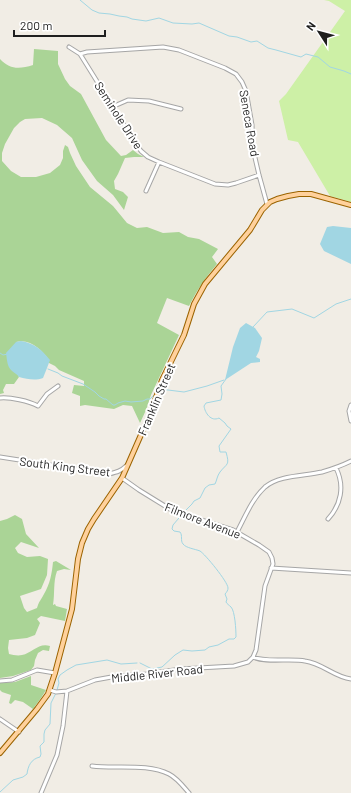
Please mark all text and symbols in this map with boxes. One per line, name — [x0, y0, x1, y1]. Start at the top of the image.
scale bar — [14, 12, 105, 38]
north arrow — [299, 12, 339, 52]
text: 200 m — [20, 18, 52, 32]
text: N — [303, 19, 318, 33]
street label: Seminole Drive — [92, 79, 146, 151]
street label: Seneca Road — [237, 89, 263, 157]
street label: Franklin Street — [134, 361, 178, 437]
street label: South King Street — [19, 453, 111, 479]
street label: Filmore Avenue — [163, 499, 243, 541]
street label: Middle River Road — [111, 661, 203, 685]

